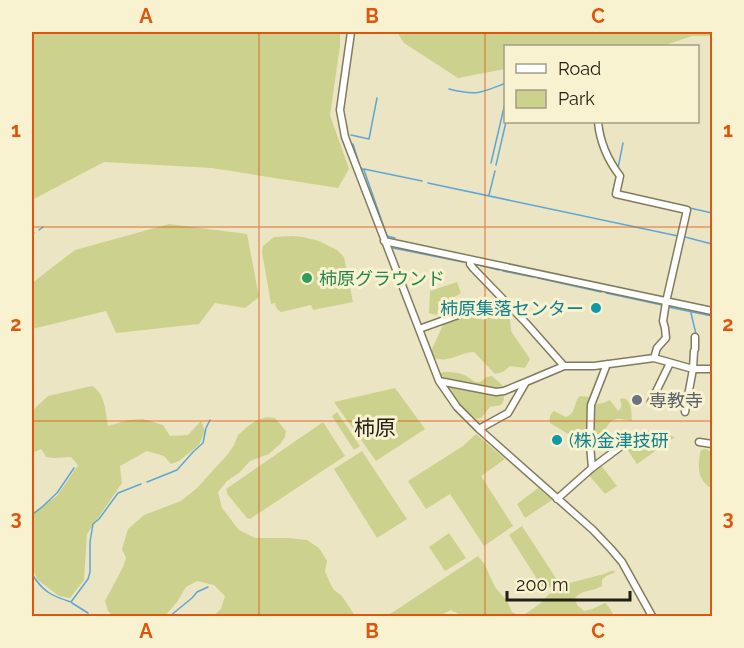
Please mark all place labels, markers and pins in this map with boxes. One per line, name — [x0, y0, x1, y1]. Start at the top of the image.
place label: 柿原グラウンド — [319, 268, 445, 289]
marker: 柿原グラウンド — [300, 271, 314, 285]
place label: 柿原集落センター — [440, 298, 584, 319]
marker: 柿原集落センター — [589, 301, 603, 315]
place label: 専教寺 — [649, 390, 703, 411]
marker: 専教寺 — [630, 393, 644, 407]
place label: (株)金津技研 — [569, 430, 669, 451]
marker: (株)金津技研 — [550, 433, 564, 447]

